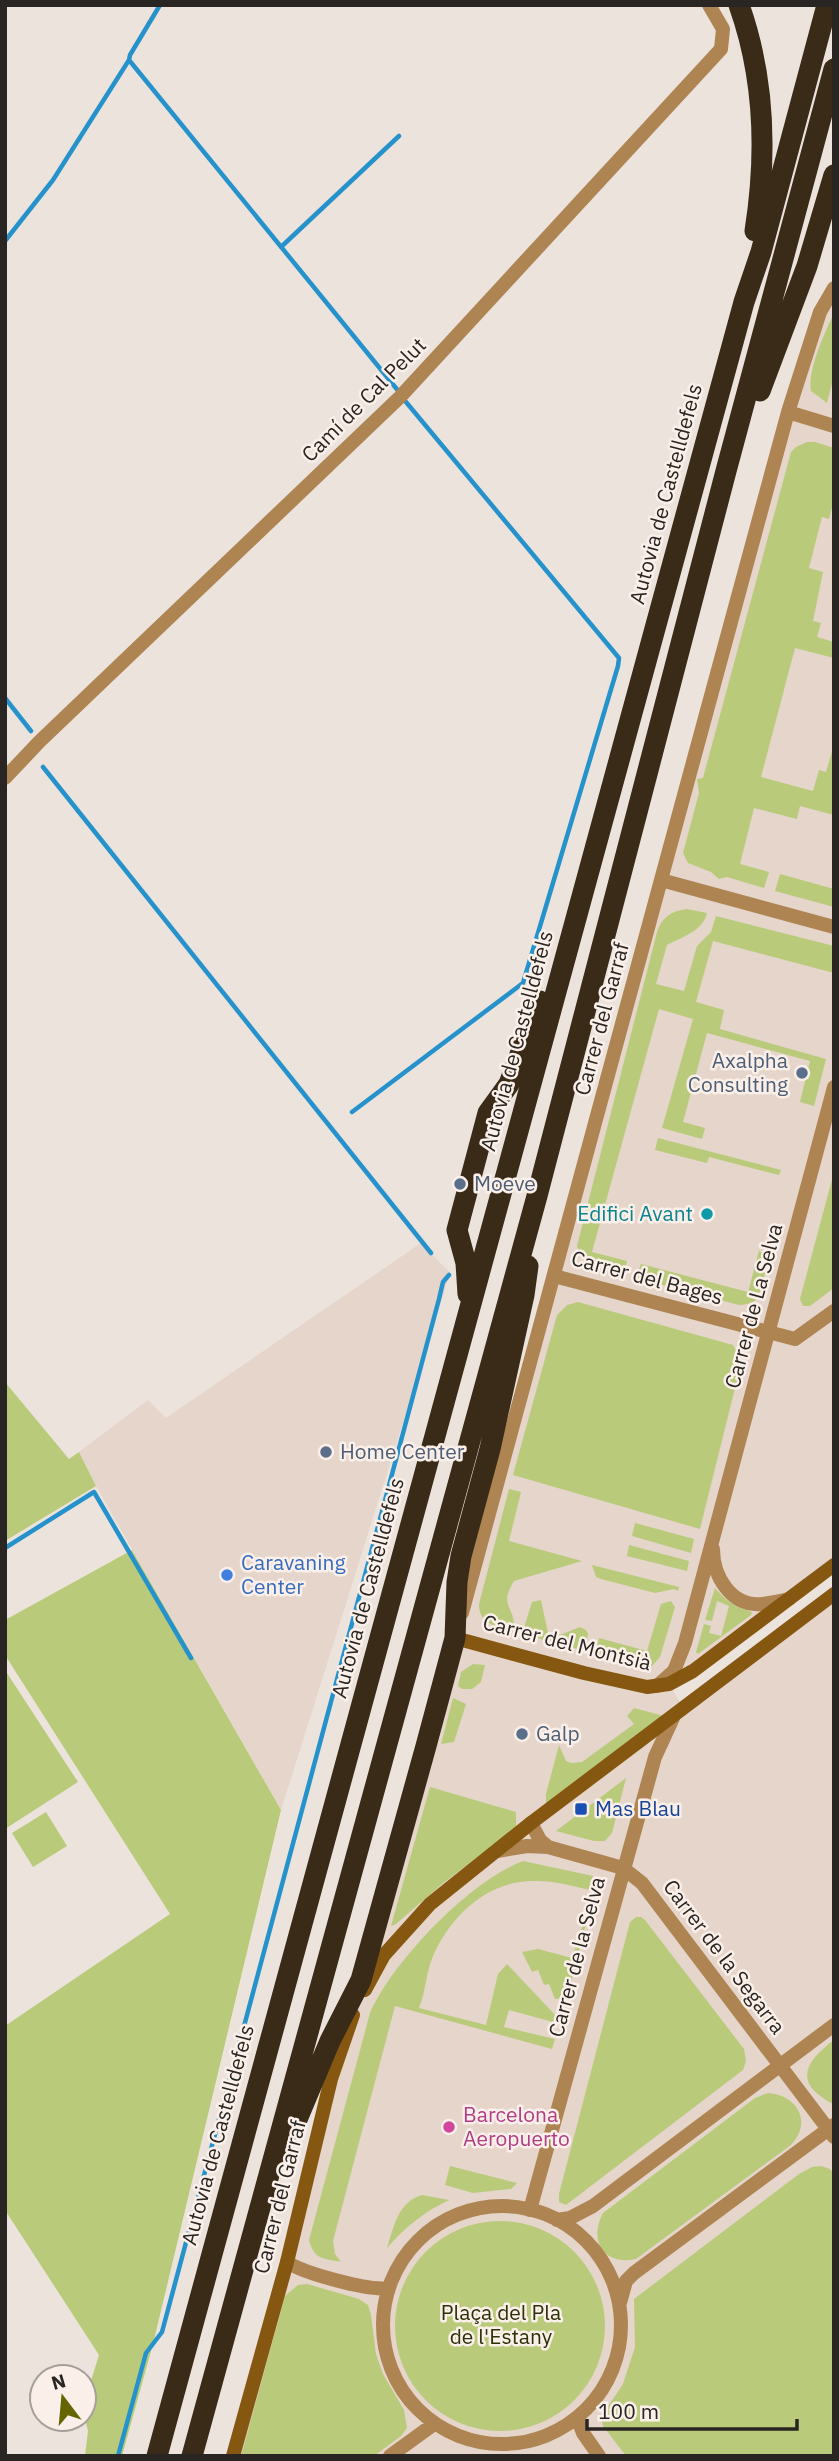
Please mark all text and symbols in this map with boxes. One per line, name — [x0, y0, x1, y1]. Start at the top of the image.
street label: Camí de Cal Pelut — [295, 331, 432, 468]
street label: Autovia de Castelldefels — [622, 380, 708, 607]
street label: Autovia de Castelldefels — [473, 927, 559, 1154]
street label: Carrer del Garraf — [567, 939, 635, 1098]
place label: Axalpha Consulting — [688, 1046, 788, 1098]
marker: Axalpha Consulting — [794, 1065, 810, 1081]
place label: Moeve — [474, 1169, 536, 1197]
marker: Moeve — [452, 1176, 468, 1192]
place label: Edifici Avant — [577, 1199, 693, 1227]
marker: Edifici Avant — [699, 1206, 715, 1222]
street label: Carrer de La Selva — [718, 1220, 789, 1391]
street label: Carrer del Bages — [568, 1243, 726, 1311]
place label: Home Center — [340, 1437, 465, 1465]
marker: Home Center — [318, 1444, 334, 1460]
street label: Autovia de Castelldefels — [324, 1474, 410, 1701]
place label: Caravaning Center — [241, 1548, 345, 1600]
marker: Caravaning Center — [219, 1567, 235, 1583]
street label: Carrer del Montsià — [480, 1608, 655, 1677]
place label: Galp — [536, 1719, 580, 1747]
marker: Galp — [514, 1726, 530, 1742]
place label: Mas Blau — [595, 1794, 681, 1822]
marker: Mas Blau — [573, 1801, 589, 1817]
street label: Carrer de la Selva — [541, 1873, 611, 2040]
street label: Carrer de la Segarra — [657, 1873, 792, 2039]
street label: Autovia de Castelldefels — [174, 2021, 260, 2248]
place label: Barcelona Aeropuerto — [463, 2100, 570, 2152]
street label: Carrer del Garraf — [246, 2117, 312, 2276]
marker: Barcelona Aeropuerto — [441, 2119, 457, 2135]
park label: Plaça del Pla de l'Estany — [441, 2298, 561, 2350]
north arrow — [28, 2363, 98, 2433]
text: N — [48, 2368, 68, 2395]
scale bar — [587, 2388, 797, 2432]
text: 100 m — [598, 2397, 659, 2425]

